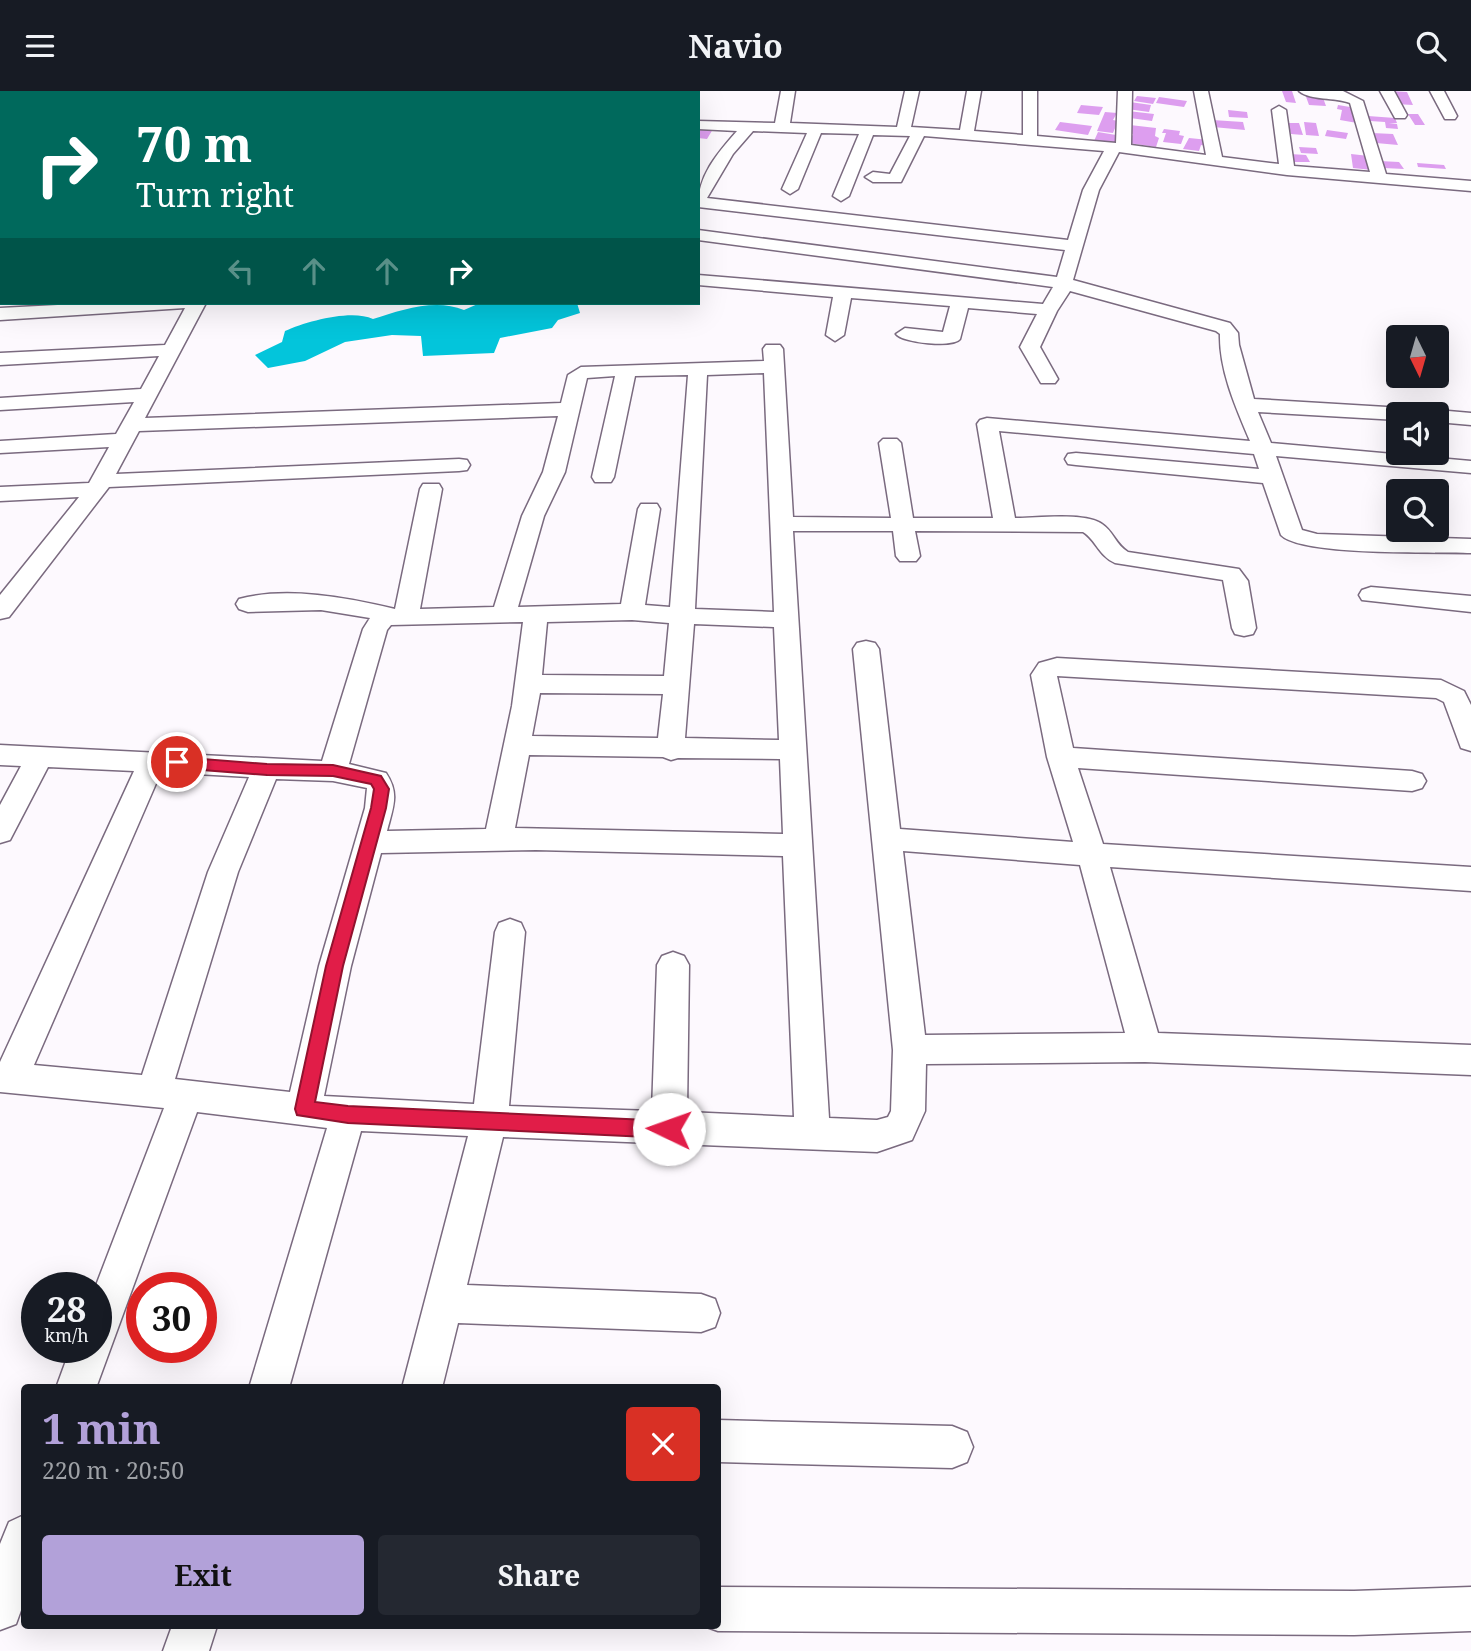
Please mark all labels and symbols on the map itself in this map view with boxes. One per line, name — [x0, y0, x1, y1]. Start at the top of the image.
north arrow — [1386, 325, 1449, 389]
pin — [147, 732, 207, 792]
position arrow — [632, 1092, 706, 1166]
speed limit sign: 30 — [126, 1272, 217, 1363]

